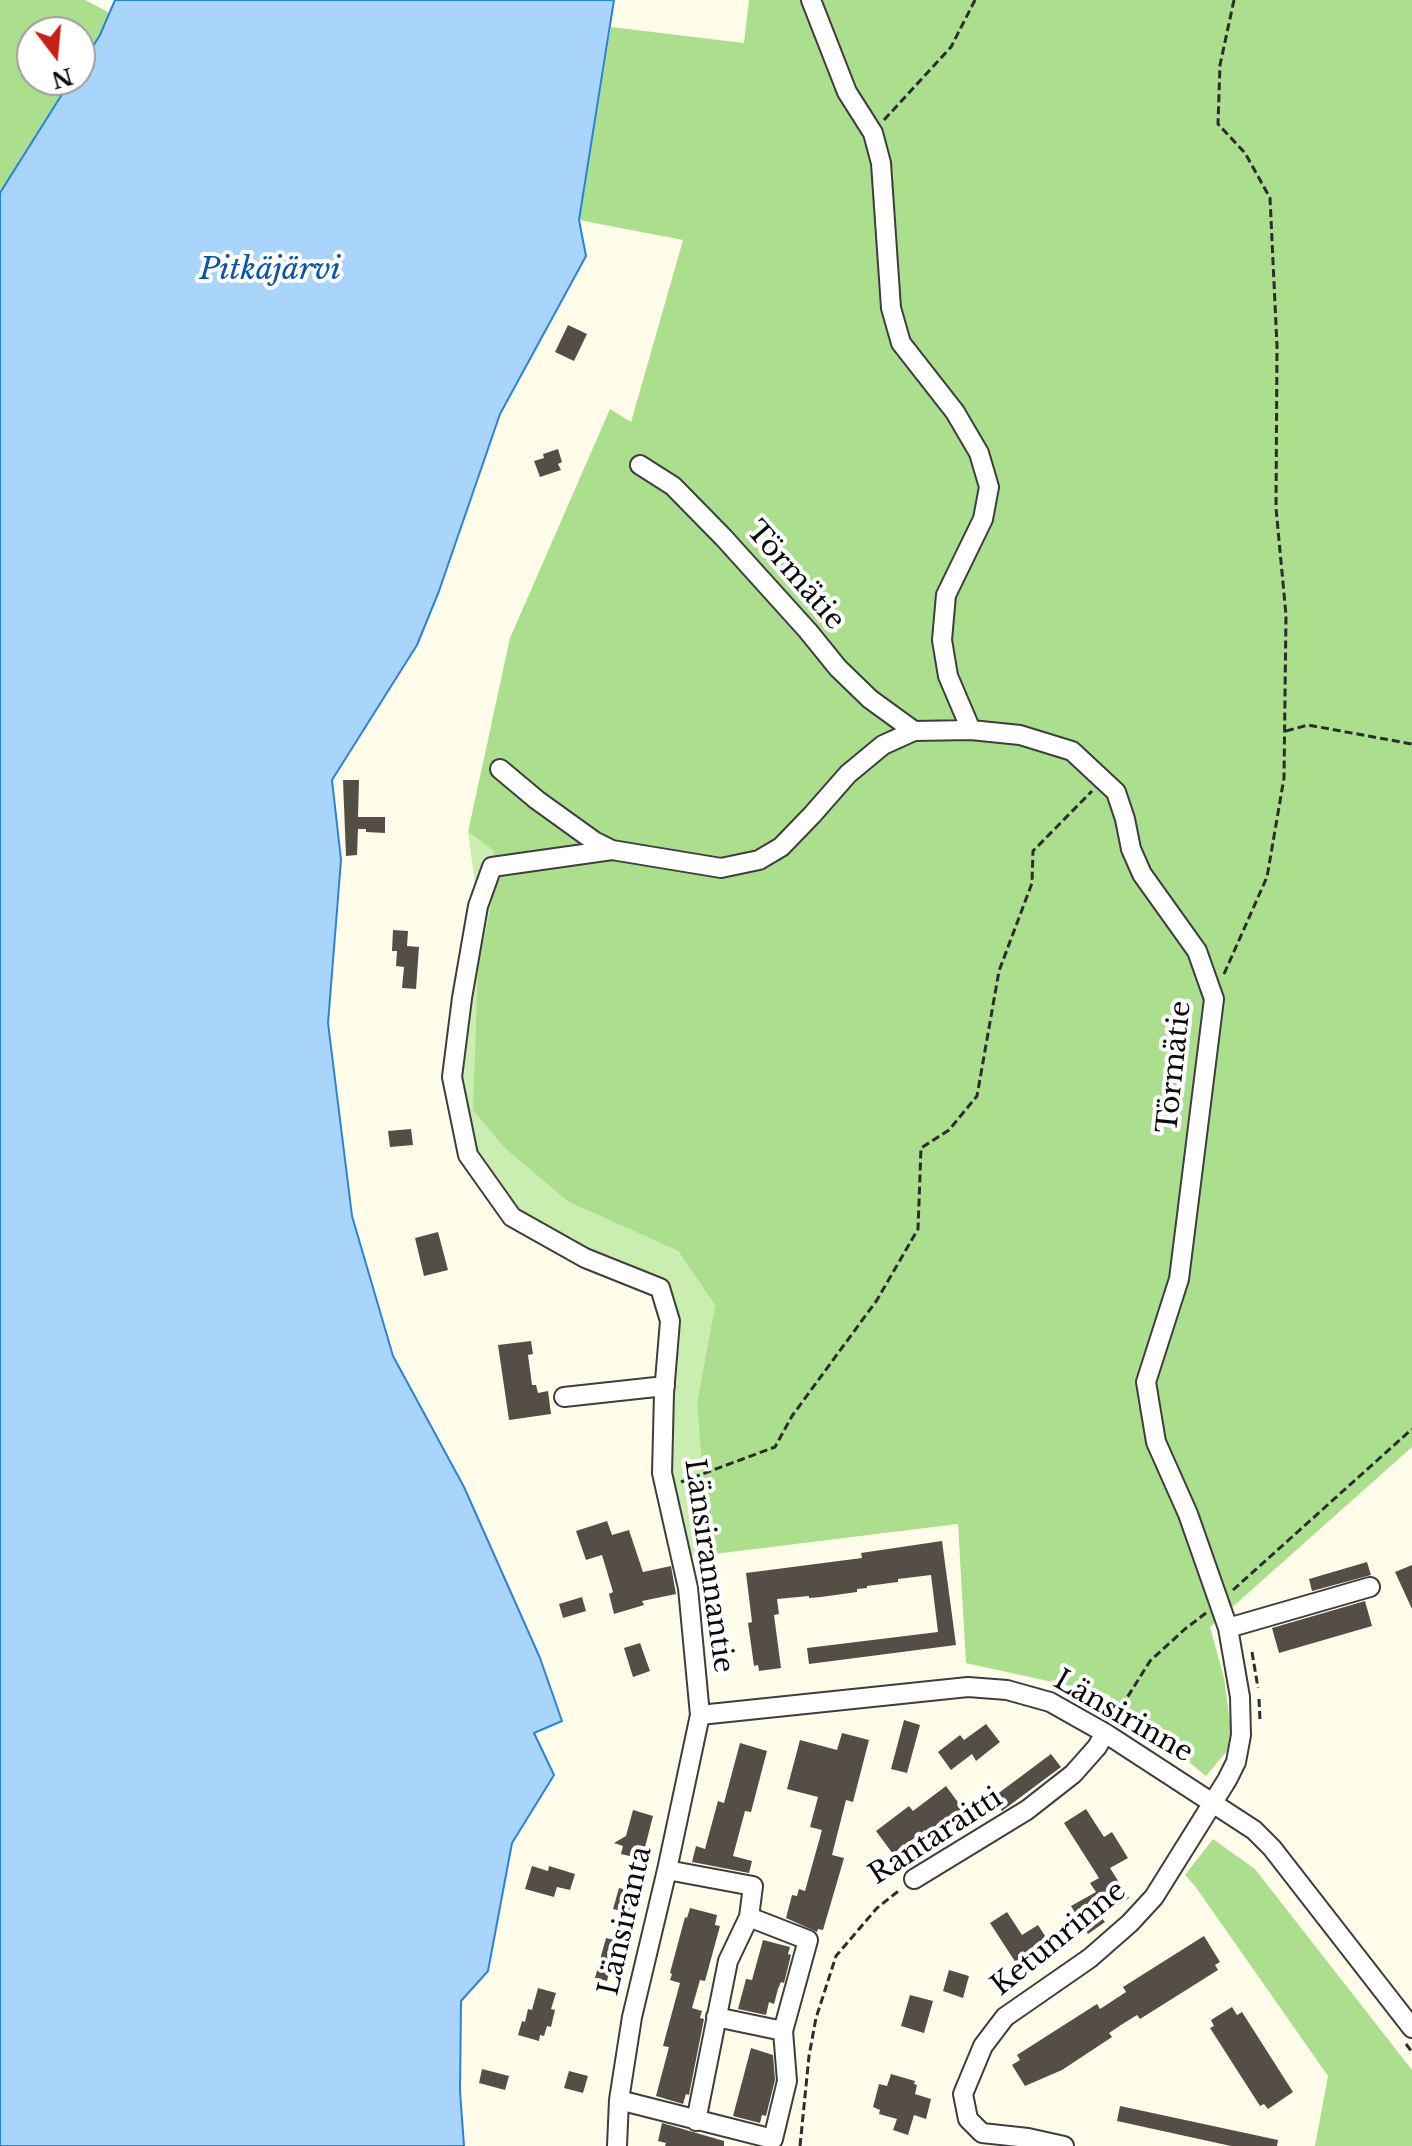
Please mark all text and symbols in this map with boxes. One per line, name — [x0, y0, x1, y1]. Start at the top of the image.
north arrow — [16, 16, 96, 96]
text: N — [49, 62, 76, 93]
water label: Pitkäjärvi — [199, 253, 341, 289]
street label: Törmätie — [739, 515, 851, 637]
street label: Törmätie — [1151, 999, 1199, 1135]
street label: Länsirannantie — [676, 1457, 740, 1675]
street label: Länsirinne — [1048, 1664, 1198, 1770]
street label: Rantaraitti — [863, 1781, 1009, 1893]
street label: Länsiranta — [593, 1843, 659, 1999]
street label: Ketunrinne — [985, 1875, 1133, 2003]

